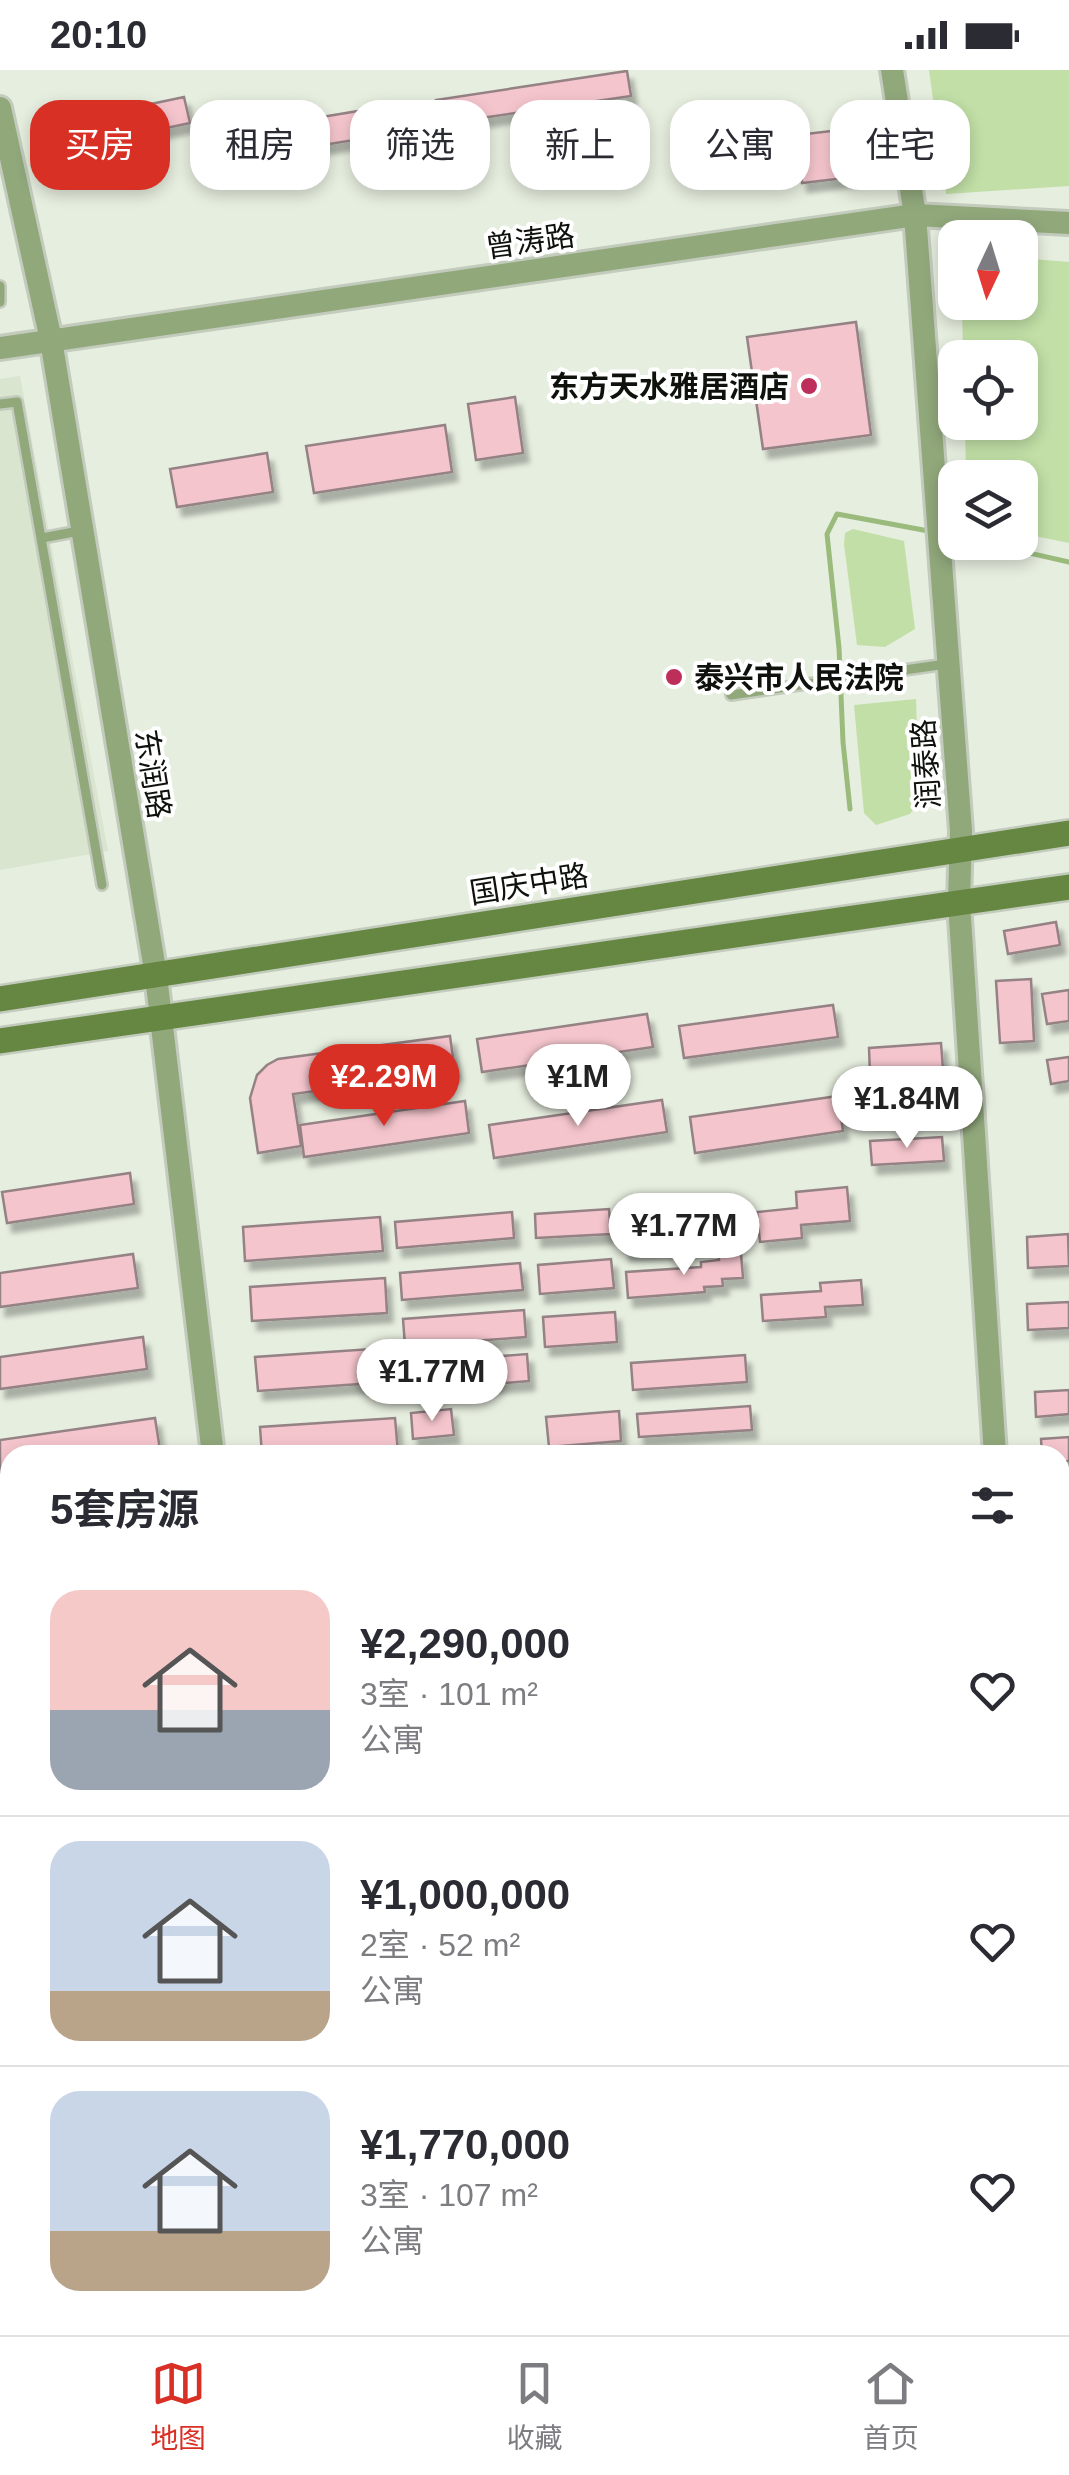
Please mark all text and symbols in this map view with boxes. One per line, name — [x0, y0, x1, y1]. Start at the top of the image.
text: 20:10 — [50, 14, 147, 56]
chip: 买房 — [30, 100, 170, 190]
chip: 租房 — [190, 100, 330, 190]
chip: 筛选 — [350, 100, 490, 190]
chip: 新上 — [510, 100, 650, 190]
chip: 公寓 — [670, 100, 810, 190]
chip: 住宅 — [830, 100, 970, 190]
street label: 曾涛路 — [483, 218, 577, 264]
north arrow — [938, 220, 1038, 320]
map controls — [938, 220, 1038, 560]
button: locate — [938, 340, 1038, 440]
place label: 东方天水雅居酒店 — [549, 370, 789, 403]
marker: 东方天水雅居酒店 — [798, 375, 820, 397]
button: layers — [938, 460, 1038, 560]
place label: 泰兴市人民法院 — [694, 661, 904, 694]
marker: 泰兴市人民法院 — [663, 666, 685, 688]
street label: 润泰路 — [906, 718, 946, 810]
street label: 东润路 — [130, 727, 176, 821]
street label: 国庆中路 — [467, 858, 591, 910]
pin: ¥2.29M — [303, 1044, 465, 1129]
pin: ¥1M — [530, 1044, 626, 1129]
text: ¥2.29M — [331, 1058, 437, 1094]
text: ¥1M — [547, 1058, 609, 1094]
pin: ¥1.84M — [826, 1066, 988, 1151]
text: ¥1.84M — [854, 1080, 960, 1116]
pin: ¥1.77M — [603, 1193, 765, 1278]
text: ¥1.77M — [631, 1207, 737, 1243]
pin: ¥1.77M — [351, 1339, 513, 1424]
text: ¥1.77M — [379, 1353, 485, 1389]
icon: filters — [965, 1478, 1020, 1533]
text: 5套房源 — [50, 1486, 199, 1533]
text: ¥2,290,000 — [360, 1620, 570, 1667]
icon: home — [130, 1630, 250, 1750]
icon: heart — [965, 1663, 1020, 1718]
text: 3室 · 101 m² — [360, 1676, 538, 1712]
text: 公寓 — [360, 1722, 424, 1758]
text: ¥1,000,000 — [360, 1871, 570, 1918]
icon: home — [130, 1881, 250, 2001]
icon: heart — [965, 1914, 1020, 1969]
text: 2室 · 52 m² — [360, 1927, 520, 1963]
text: 公寓 — [360, 1973, 424, 2009]
text: ¥1,770,000 — [360, 2121, 570, 2168]
icon: home — [130, 2131, 250, 2251]
icon: heart — [965, 2164, 1020, 2219]
text: 3室 · 107 m² — [360, 2177, 538, 2213]
text: 公寓 — [360, 2223, 424, 2259]
tab: 地图 — [150, 2356, 206, 2456]
tab: 收藏 — [506, 2356, 563, 2456]
tab: 首页 — [863, 2356, 919, 2456]

